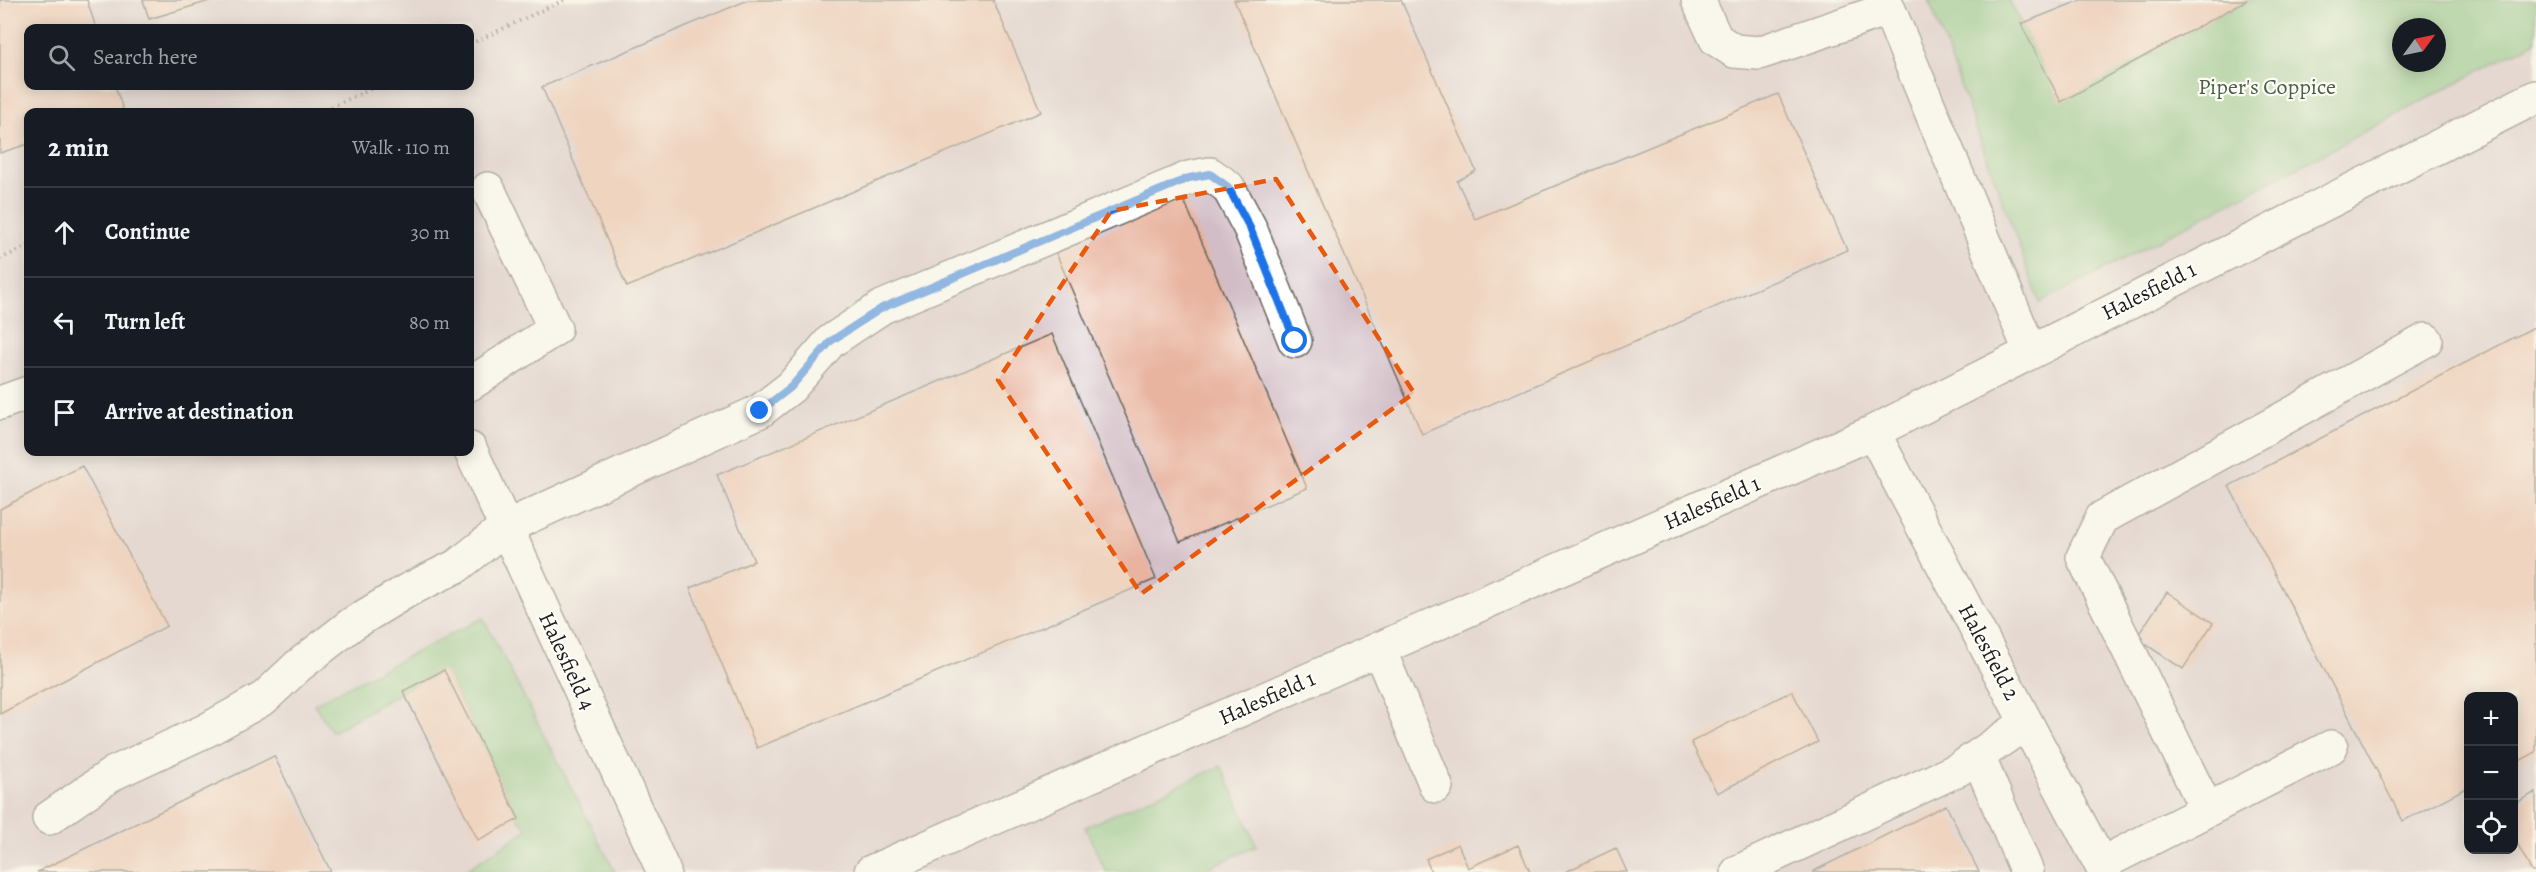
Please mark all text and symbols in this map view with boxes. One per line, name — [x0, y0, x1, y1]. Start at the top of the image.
north arrow — [2392, 18, 2446, 72]
search box — [24, 24, 474, 90]
icon: search — [45, 41, 78, 74]
text: Search here — [93, 42, 198, 72]
park label: Piper's Coppice — [2198, 72, 2336, 102]
text: 2 min — [48, 130, 109, 165]
text: Walk · 110 m — [352, 134, 450, 161]
icon: ahead — [48, 216, 81, 249]
text: Continue — [105, 217, 190, 247]
text: 30 m — [410, 219, 450, 246]
street label: Halesfield 1 — [2097, 254, 2201, 328]
icon: left — [48, 306, 81, 339]
text: Turn left — [105, 307, 185, 337]
text: 80 m — [409, 309, 450, 336]
route start — [1281, 327, 1307, 353]
icon: arrive — [48, 396, 81, 429]
text: Arrive at destination — [105, 397, 294, 427]
route end — [746, 397, 772, 423]
street label: Halesfield 1 — [1659, 468, 1765, 538]
street label: Halesfield 2 — [1951, 598, 2027, 706]
street label: Halesfield 4 — [531, 607, 603, 715]
street label: Halesfield 1 — [1214, 663, 1320, 733]
map controls — [2464, 692, 2518, 854]
button: + — [2464, 692, 2518, 746]
button: − — [2464, 746, 2518, 800]
button: locate — [2464, 800, 2518, 854]

